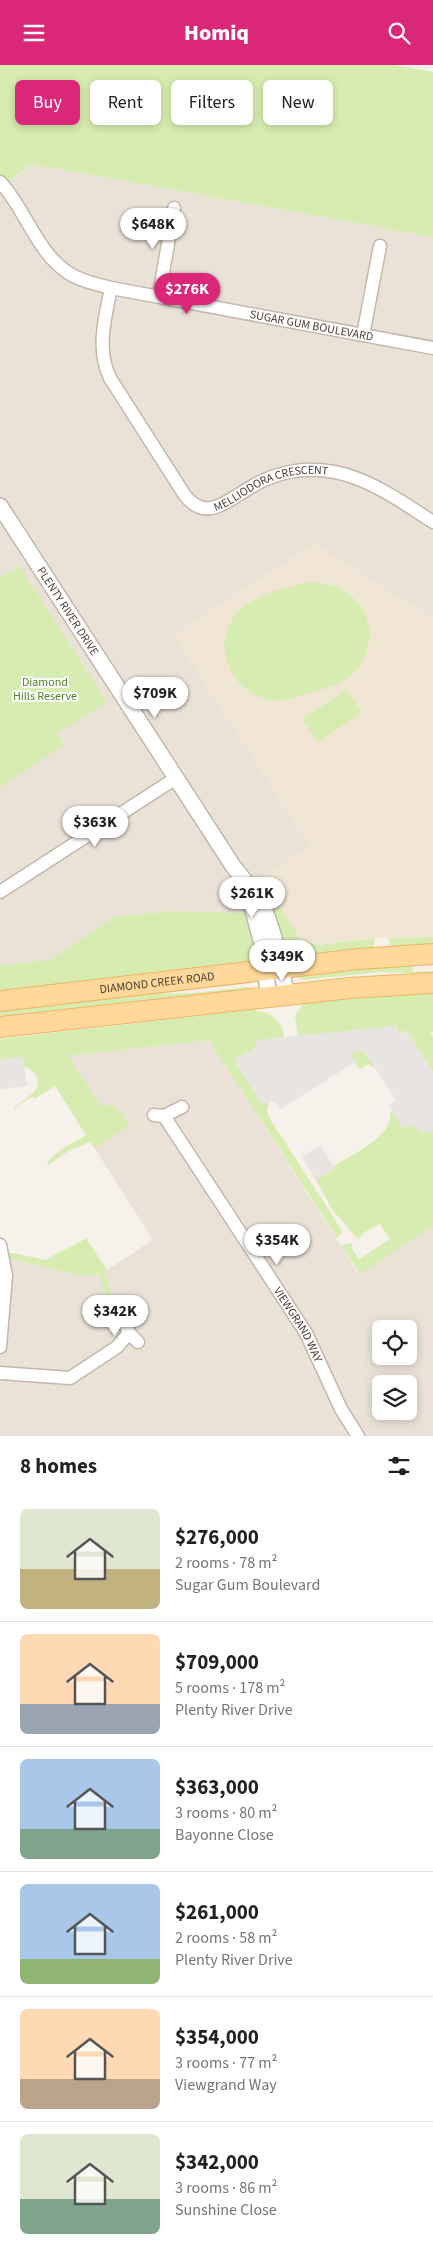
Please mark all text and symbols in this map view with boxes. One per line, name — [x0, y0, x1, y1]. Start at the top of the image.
text: Homiq — [184, 17, 249, 49]
icon: menu — [20, 19, 48, 47]
icon: search — [385, 19, 413, 47]
chip: Buy — [15, 80, 80, 125]
chip: Rent — [90, 80, 161, 125]
chip: Filters — [171, 80, 253, 125]
chip: New — [263, 80, 333, 125]
pin: $648K — [118, 207, 188, 250]
text: $648K — [131, 213, 175, 235]
pin: $276K — [152, 273, 222, 315]
text: $276K — [165, 278, 209, 300]
street label: SUGAR GUM BOULEVARD — [248, 306, 375, 345]
street label: MELLIODORA CRESCENT — [211, 461, 330, 516]
street label: PLENTY RIVER DRIVE — [33, 563, 103, 659]
park label: Diamond Hills Reserve — [13, 674, 77, 705]
pin: $709K — [120, 677, 190, 719]
text: $709K — [133, 682, 177, 704]
pin: $363K — [60, 805, 130, 848]
text: $363K — [73, 811, 117, 833]
pin: $261K — [217, 877, 287, 919]
text: $261K — [230, 882, 274, 904]
pin: $349K — [247, 939, 317, 982]
text: $349K — [260, 945, 304, 967]
street label: DIAMOND CREEK ROAD — [99, 967, 215, 998]
pin: $354K — [242, 1223, 312, 1266]
text: $354K — [255, 1229, 299, 1251]
street label: VIEWGRAND WAY — [269, 1283, 327, 1365]
pin: $342K — [80, 1295, 150, 1337]
text: $342K — [93, 1300, 137, 1322]
map controls — [372, 1320, 417, 1420]
button: locate — [372, 1320, 417, 1365]
button: layers — [372, 1375, 417, 1420]
text: 8 homes — [20, 1451, 97, 1481]
icon: filters — [385, 1452, 413, 1480]
text: $276,000 — [175, 1522, 259, 1552]
icon: home — [60, 1529, 120, 1589]
text: 2 rooms · 78 m² — [175, 1552, 277, 1574]
text: Sugar Gum Boulevard — [175, 1574, 320, 1596]
text: $709,000 — [175, 1647, 259, 1677]
icon: home — [60, 1654, 120, 1714]
text: 5 rooms · 178 m² — [175, 1677, 285, 1699]
text: Plenty River Drive — [175, 1699, 293, 1721]
text: $363,000 — [175, 1772, 259, 1802]
icon: home — [60, 1779, 120, 1839]
text: 3 rooms · 80 m² — [175, 1802, 277, 1824]
text: Bayonne Close — [175, 1824, 274, 1846]
text: $261,000 — [175, 1897, 259, 1927]
icon: home — [60, 1904, 120, 1964]
text: 2 rooms · 58 m² — [175, 1927, 277, 1949]
text: Plenty River Drive — [175, 1949, 293, 1971]
text: $354,000 — [175, 2022, 259, 2052]
icon: home — [60, 2029, 120, 2089]
text: 3 rooms · 77 m² — [175, 2052, 277, 2074]
text: Viewgrand Way — [175, 2074, 277, 2096]
text: $342,000 — [175, 2147, 259, 2177]
icon: home — [60, 2154, 120, 2214]
text: 3 rooms · 86 m² — [175, 2177, 277, 2199]
text: Sunshine Close — [175, 2199, 277, 2221]

